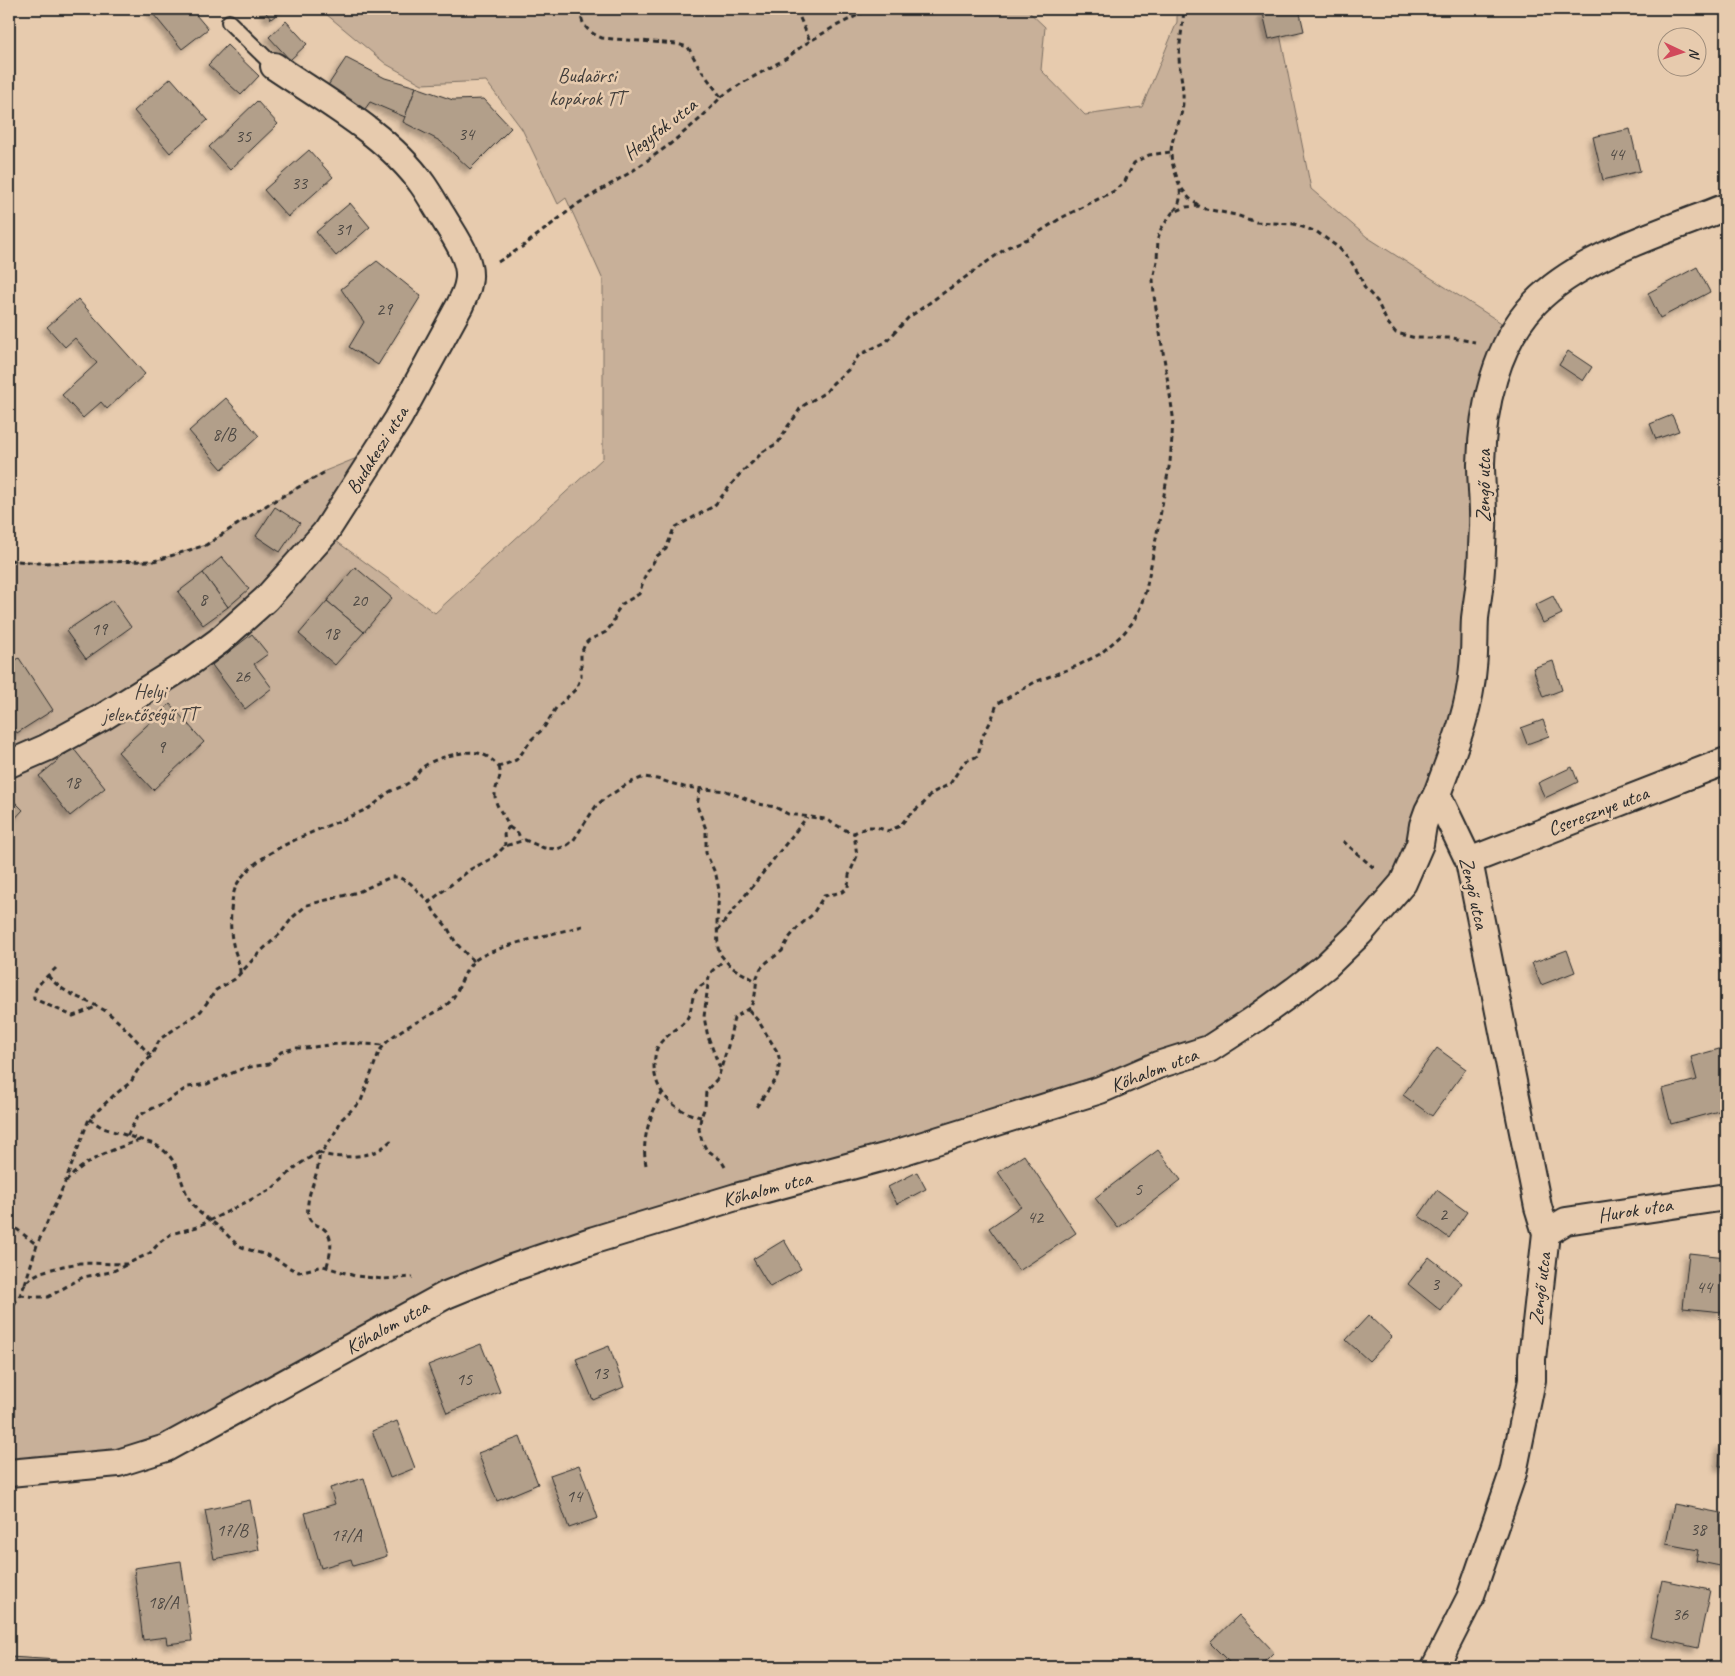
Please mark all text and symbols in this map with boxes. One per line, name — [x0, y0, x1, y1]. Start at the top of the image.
north arrow — [1658, 28, 1708, 78]
text: N — [1686, 48, 1703, 60]
park label: Budaörsi kopárok TT — [549, 63, 630, 111]
street label: Hegyfok utca — [618, 92, 703, 166]
house number: 34 — [458, 123, 476, 145]
house number: 35 — [235, 125, 252, 147]
house number: 44 — [1608, 143, 1626, 165]
house number: 33 — [291, 172, 309, 194]
house number: 31 — [335, 218, 352, 240]
house number: 29 — [376, 298, 394, 320]
street label: Budakeszi utca — [340, 400, 415, 499]
house number: 8/B — [212, 423, 237, 445]
street label: Zengő utca — [1471, 447, 1496, 523]
house number: 8 — [199, 588, 209, 610]
house number: 20 — [351, 589, 369, 611]
house number: 19 — [91, 618, 109, 640]
house number: 18 — [323, 622, 341, 644]
house number: 26 — [234, 665, 251, 687]
park label: Helyi jelentőségű TT — [101, 679, 202, 727]
house number: 9 — [157, 736, 167, 758]
house number: 18 — [64, 771, 82, 793]
street label: Cseresznye utca — [1544, 780, 1654, 842]
street label: Zengő utca — [1454, 855, 1495, 933]
street label: Kőhalom utca — [1107, 1042, 1202, 1098]
street label: Kőhalom utca — [720, 1165, 816, 1213]
house number: 5 — [1134, 1178, 1143, 1200]
street label: Hurok utca — [1596, 1192, 1675, 1228]
house number: 2 — [1439, 1203, 1449, 1225]
house number: 42 — [1027, 1206, 1045, 1228]
street label: Zengő utca — [1523, 1249, 1557, 1327]
house number: 3 — [1431, 1273, 1441, 1295]
house number: 44 — [1696, 1276, 1714, 1298]
street label: Kőhalom utca — [341, 1293, 434, 1360]
house number: 13 — [592, 1362, 610, 1384]
house number: 15 — [456, 1368, 473, 1390]
house number: 14 — [566, 1485, 584, 1507]
house number: 38 — [1690, 1518, 1708, 1540]
house number: 17/B — [216, 1519, 249, 1541]
house number: 17/A — [330, 1524, 363, 1546]
house number: 18/A — [147, 1591, 180, 1613]
house number: 36 — [1672, 1603, 1689, 1625]

